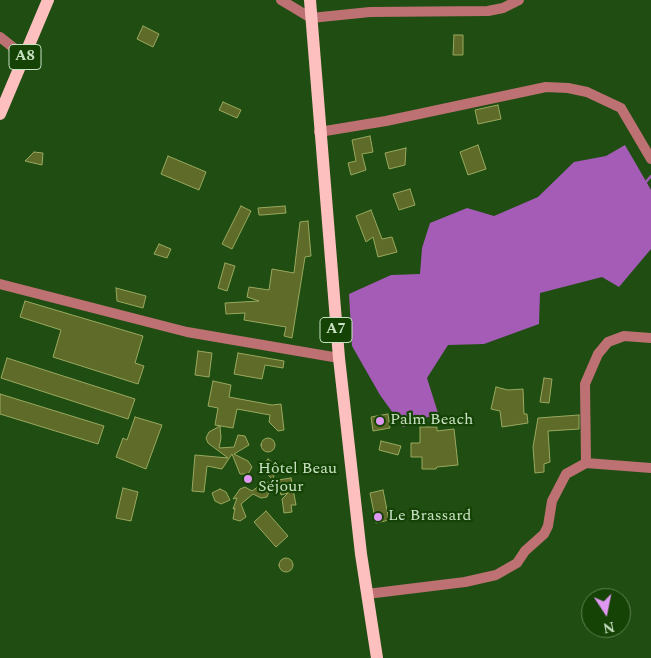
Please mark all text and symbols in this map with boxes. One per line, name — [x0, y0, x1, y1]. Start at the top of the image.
road number: A8 — [9, 44, 41, 70]
road number: A7 — [320, 318, 352, 342]
place label: Palm Beach — [390, 411, 473, 431]
marker: Palm Beach — [374, 415, 386, 427]
place label: Hôtel Beau Séjour — [258, 460, 337, 498]
marker: Hôtel Beau Séjour — [242, 473, 254, 485]
place label: Le Brassard — [388, 507, 472, 527]
marker: Le Brassard — [372, 511, 384, 523]
north arrow — [581, 588, 631, 638]
text: N — [601, 616, 616, 639]

